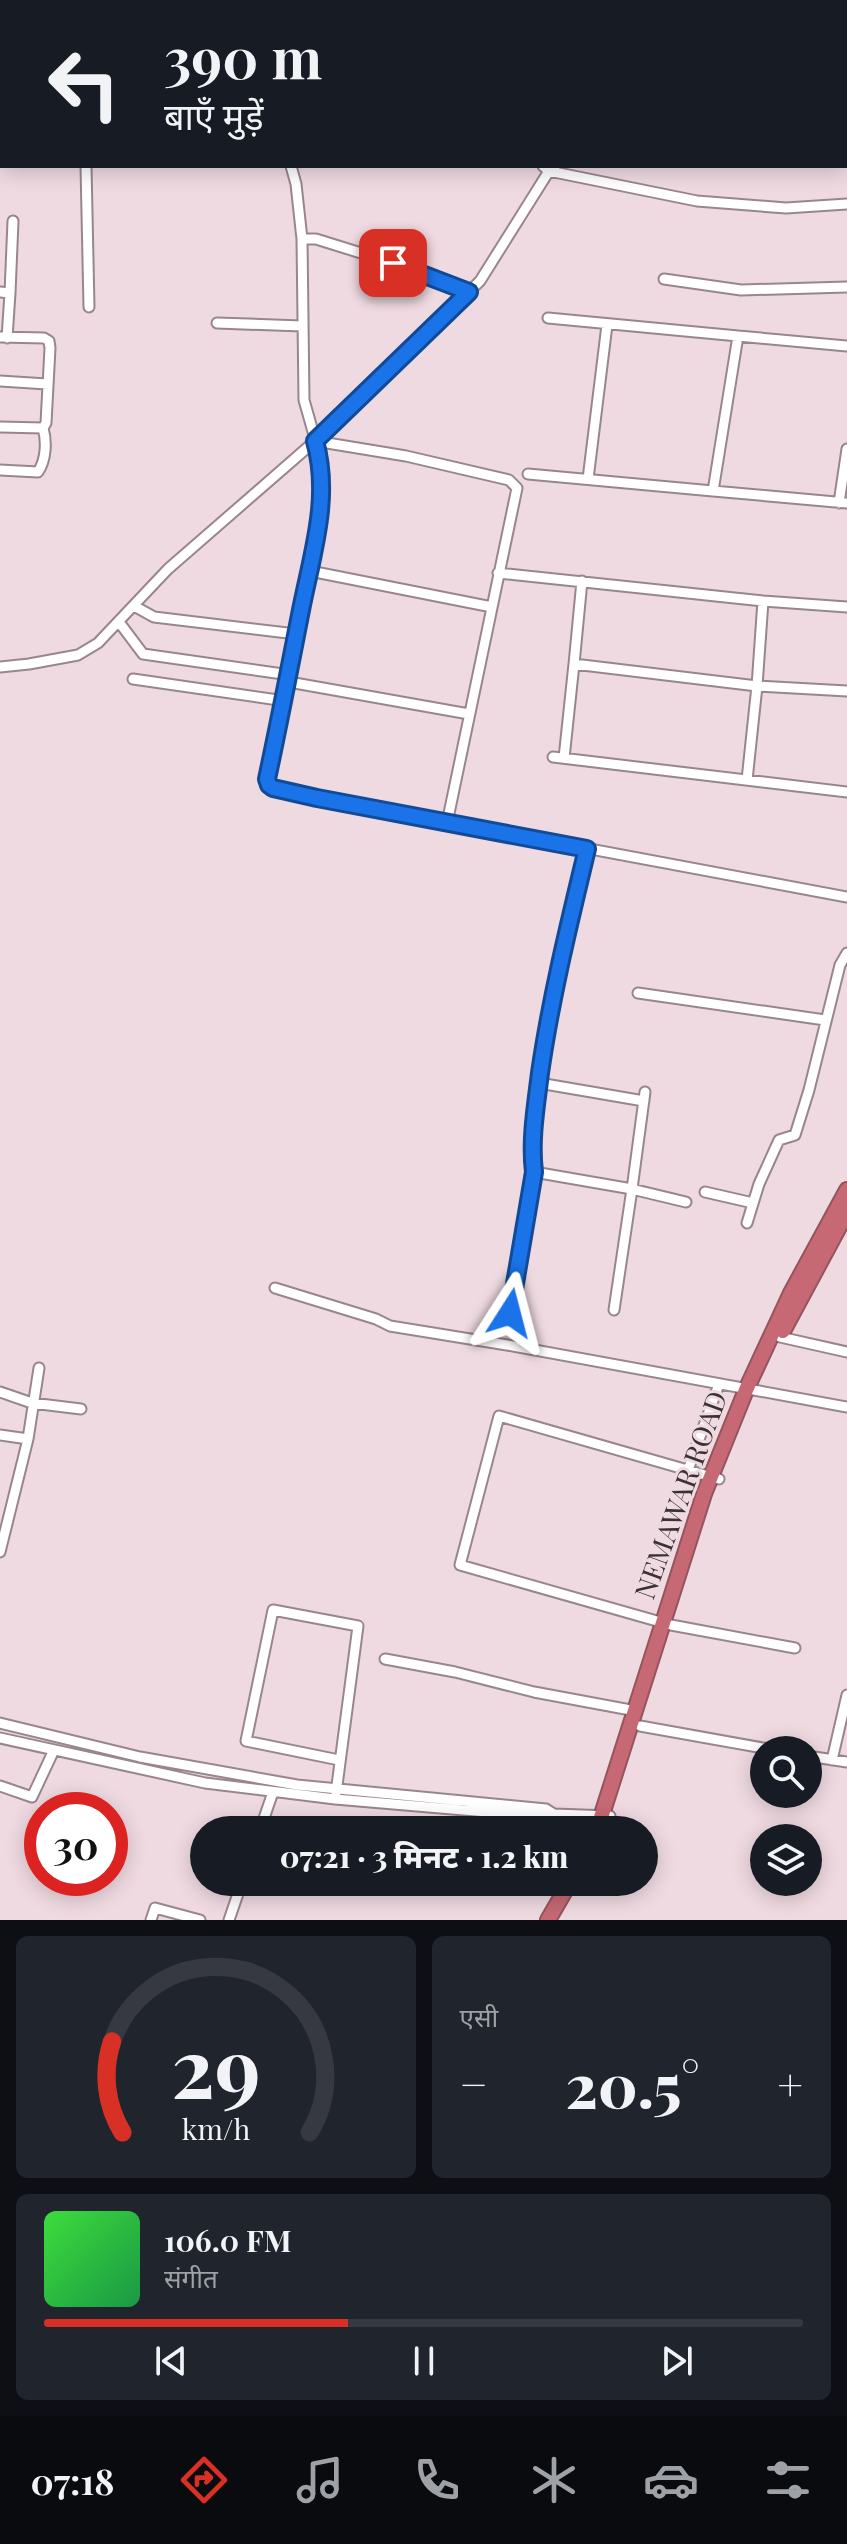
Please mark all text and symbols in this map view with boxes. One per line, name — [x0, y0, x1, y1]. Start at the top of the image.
text: 390 m — [164, 19, 322, 94]
icon: left — [32, 32, 136, 136]
text: बाएँ मुड़ें — [164, 91, 264, 139]
pin — [359, 229, 427, 297]
icon: arrive — [371, 241, 415, 285]
position arrow — [468, 1271, 552, 1355]
street label: NEMAWAR ROAD — [625, 1385, 734, 1604]
map controls — [750, 1736, 822, 1896]
button: search — [750, 1736, 822, 1808]
speed limit sign: 30 — [24, 1792, 128, 1896]
button: layers — [750, 1824, 822, 1896]
text: 07:21 · 3 मिनट · 1.2 km — [280, 1836, 568, 1876]
text: एसी — [460, 1999, 498, 2034]
text: 29 — [171, 2009, 261, 2120]
text: 20.5° — [566, 2043, 700, 2123]
text: − — [460, 2053, 488, 2112]
text: + — [777, 2053, 803, 2112]
text: km/h — [181, 2109, 250, 2147]
text: 106.0 FM — [164, 2220, 292, 2260]
text: संगीत — [164, 2260, 218, 2295]
icon: previous — [149, 2339, 193, 2383]
icon: pause — [402, 2339, 446, 2383]
icon: next — [655, 2339, 699, 2383]
icon: directions — [176, 2452, 232, 2508]
icon: music — [292, 2452, 348, 2508]
icon: phone — [409, 2452, 465, 2508]
icon: climate — [526, 2452, 582, 2508]
icon: car — [643, 2452, 699, 2508]
icon: filters — [760, 2452, 816, 2508]
text: 07:18 — [30, 2456, 115, 2504]

